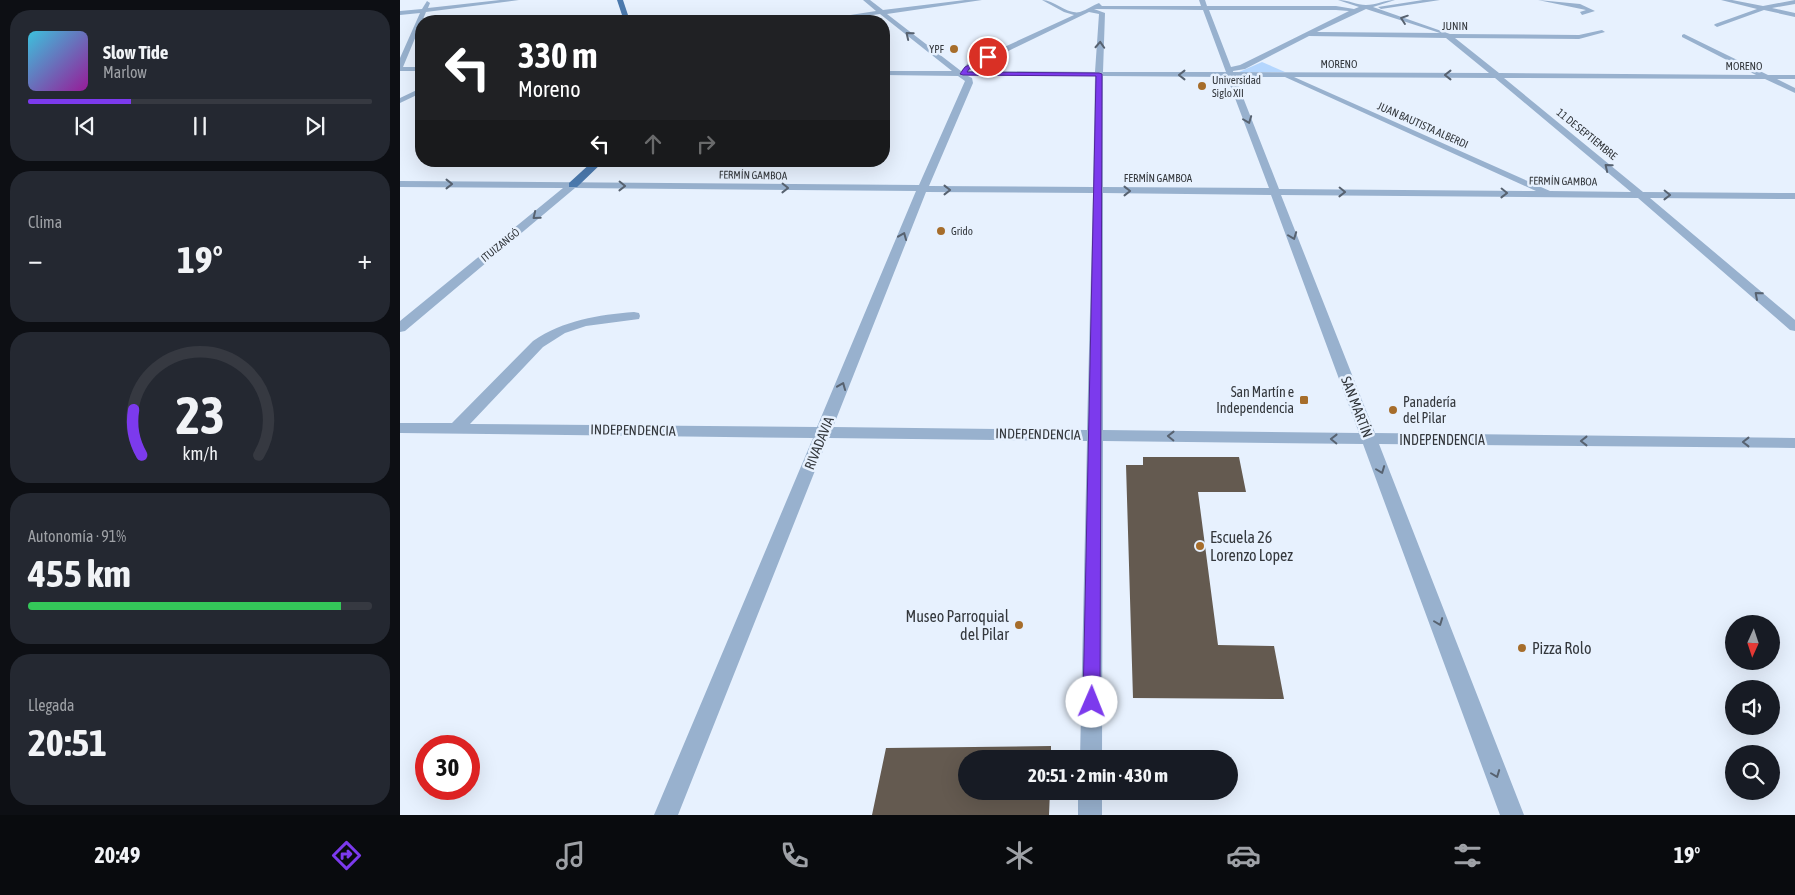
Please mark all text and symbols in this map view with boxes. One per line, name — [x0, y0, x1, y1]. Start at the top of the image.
one-way arrow — [1400, 14, 1409, 24]
street label: JUNIN — [1442, 20, 1468, 32]
one-way arrow — [906, 32, 915, 41]
icon: left — [435, 35, 500, 100]
text: 330 m — [518, 35, 597, 75]
pin — [967, 36, 1009, 78]
text: Slow Tide — [103, 41, 168, 63]
one-way arrow — [1095, 41, 1106, 49]
place label: YPF — [929, 43, 945, 55]
marker: YPF — [948, 43, 960, 55]
icon: arrive — [974, 43, 1002, 71]
street label: MORENO — [1321, 58, 1357, 70]
street label: MORENO — [1726, 60, 1762, 72]
text: Marlow — [103, 63, 147, 81]
one-way arrow — [1178, 69, 1186, 80]
one-way arrow — [1443, 70, 1451, 80]
place label: Universidad Siglo XII — [1212, 74, 1261, 99]
text: Moreno — [518, 76, 581, 102]
marker: Universidad Siglo XII — [1196, 80, 1208, 92]
street label: JUAN BAUTISTA ALBERDI — [1376, 100, 1470, 150]
street label: 11 DE SEPTIEMBRE — [1554, 106, 1620, 162]
icon: previous — [71, 112, 99, 140]
icon: pause — [186, 112, 214, 140]
icon: next — [301, 112, 329, 140]
one-way arrow — [1242, 115, 1252, 124]
icon: left — [586, 130, 614, 158]
icon: ahead — [639, 130, 667, 158]
icon: right — [692, 130, 720, 158]
one-way arrow — [1604, 164, 1613, 173]
street label: FERMÍN GAMBOA — [719, 168, 788, 182]
street label: FERMÍN GAMBOA — [1124, 172, 1193, 184]
street label: FERMÍN GAMBOA — [1529, 174, 1598, 188]
one-way arrow — [445, 179, 453, 190]
one-way arrow — [618, 181, 626, 191]
one-way arrow — [781, 183, 789, 193]
one-way arrow — [944, 185, 951, 195]
one-way arrow — [1124, 186, 1131, 196]
one-way arrow — [1338, 186, 1346, 197]
one-way arrow — [1500, 188, 1508, 198]
one-way arrow — [1663, 190, 1671, 200]
one-way arrow — [532, 211, 541, 220]
text: Clima — [28, 213, 62, 231]
marker: Grido — [935, 225, 947, 237]
place label: Grido — [951, 225, 973, 237]
street label: ITUIZANGÓ — [478, 226, 522, 264]
one-way arrow — [897, 232, 908, 241]
one-way arrow — [1287, 232, 1297, 240]
text: 19° — [177, 238, 223, 281]
text: − — [28, 243, 43, 275]
text: + — [357, 243, 372, 275]
one-way arrow — [1755, 292, 1764, 301]
street label: SAN MARTÍN — [1338, 374, 1376, 440]
one-way arrow — [836, 383, 846, 391]
place label: San Martín e Independencia — [1216, 384, 1294, 416]
text: 23 — [176, 385, 224, 445]
marker: San Martín e Independencia — [1298, 394, 1310, 406]
place label: Panadería del Pilar — [1403, 394, 1456, 426]
marker: Panadería del Pilar — [1387, 404, 1399, 416]
street label: RIVADAVIA — [801, 414, 837, 472]
street label: INDEPENDENCIA — [590, 421, 676, 439]
street label: INDEPENDENCIA — [995, 425, 1081, 443]
one-way arrow — [1167, 430, 1175, 441]
street label: INDEPENDENCIA — [1399, 432, 1485, 448]
one-way arrow — [1330, 434, 1338, 444]
one-way arrow — [1580, 436, 1588, 446]
one-way arrow — [1742, 437, 1750, 447]
text: km/h — [182, 443, 218, 464]
one-way arrow — [1375, 465, 1385, 474]
text: Autonomía · 91% — [28, 527, 126, 545]
place label: Escuela 26 Lorenzo Lopez — [1210, 528, 1293, 565]
marker: Escuela 26 Lorenzo Lopez — [1194, 540, 1206, 552]
text: 455 km — [28, 552, 131, 595]
place label: Museo Parroquial del Pilar — [905, 607, 1010, 643]
north arrow — [1725, 615, 1780, 670]
map controls — [1725, 615, 1780, 800]
one-way arrow — [1433, 617, 1443, 626]
marker: Museo Parroquial del Pilar — [1013, 619, 1025, 631]
place label: Pizza Rolo — [1532, 639, 1591, 657]
marker: Pizza Rolo — [1516, 642, 1528, 654]
position arrow — [1065, 675, 1117, 727]
button: sound — [1725, 680, 1780, 735]
text: Llegada — [28, 696, 75, 714]
text: 20:51 — [28, 721, 107, 764]
speed limit sign: 30 — [415, 735, 480, 800]
button: search — [1725, 745, 1780, 800]
text: 20:51 · 2 min · 430 m — [1028, 764, 1168, 786]
one-way arrow — [1490, 769, 1500, 778]
icon: directions — [329, 838, 364, 873]
icon: music — [553, 838, 588, 873]
icon: phone — [777, 838, 812, 873]
icon: climate — [1002, 838, 1037, 873]
icon: car — [1226, 838, 1261, 873]
icon: filters — [1450, 838, 1485, 873]
text: 20:49 — [95, 842, 140, 868]
text: 19° — [1674, 842, 1700, 868]

